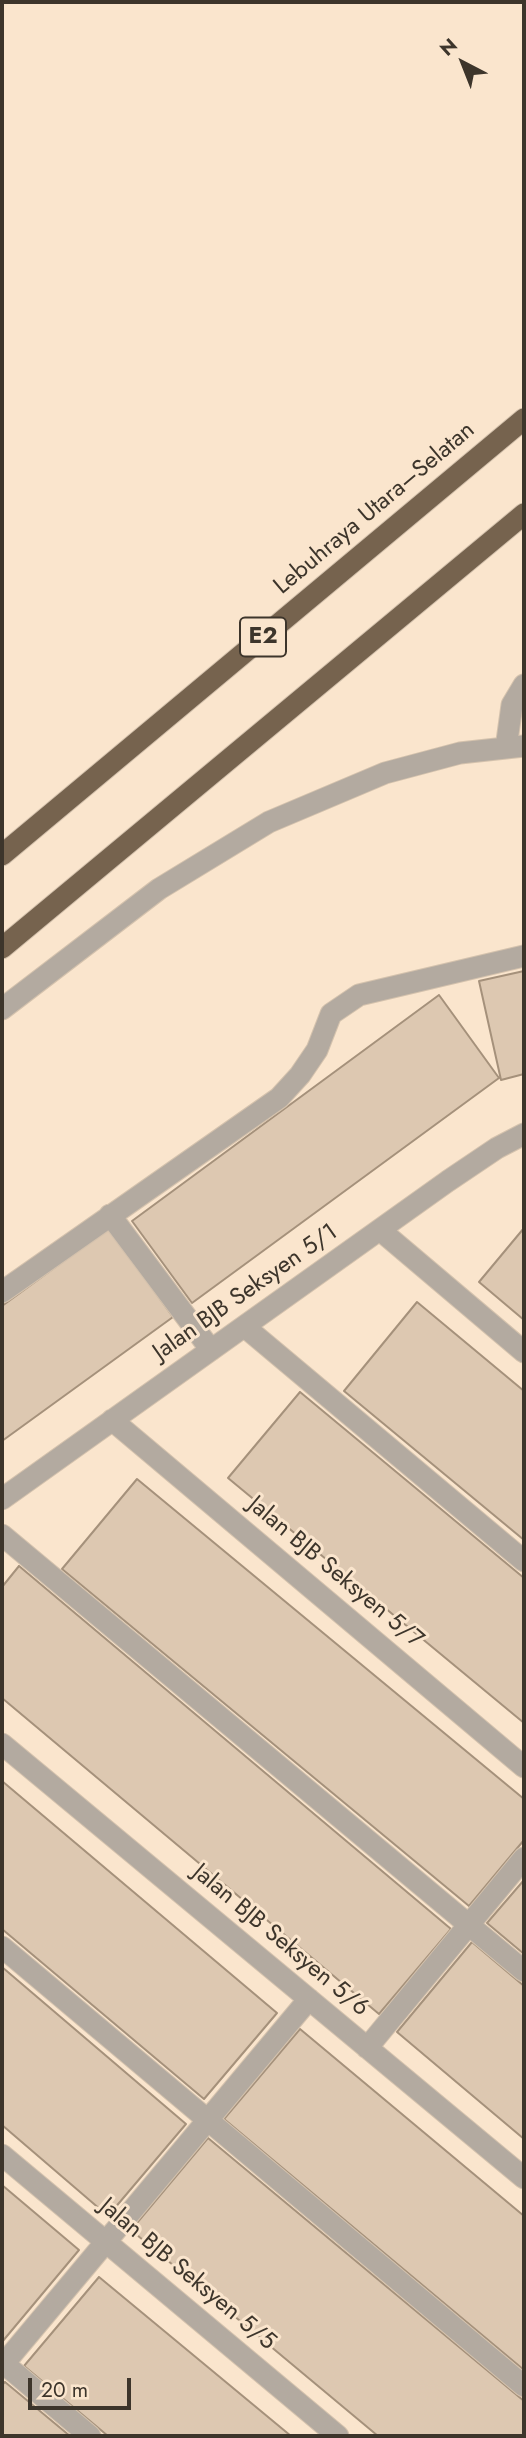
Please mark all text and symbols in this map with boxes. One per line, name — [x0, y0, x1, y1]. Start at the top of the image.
north arrow — [428, 28, 498, 98]
text: N — [434, 32, 463, 62]
street label: Lebuhraya Utara–Selatan — [269, 417, 481, 601]
road number: E2 — [240, 618, 286, 656]
street label: Jalan BJB Seksyen 5/1 — [148, 1219, 344, 1367]
street label: Jalan BJB Seksyen 5/7 — [241, 1491, 429, 1655]
street label: Jalan BJB Seksyen 5/6 — [186, 1859, 374, 2023]
street label: Jalan BJB Seksyen 5/5 — [93, 2193, 281, 2357]
scale bar — [32, 2364, 135, 2408]
text: 20 m — [41, 2375, 88, 2405]

